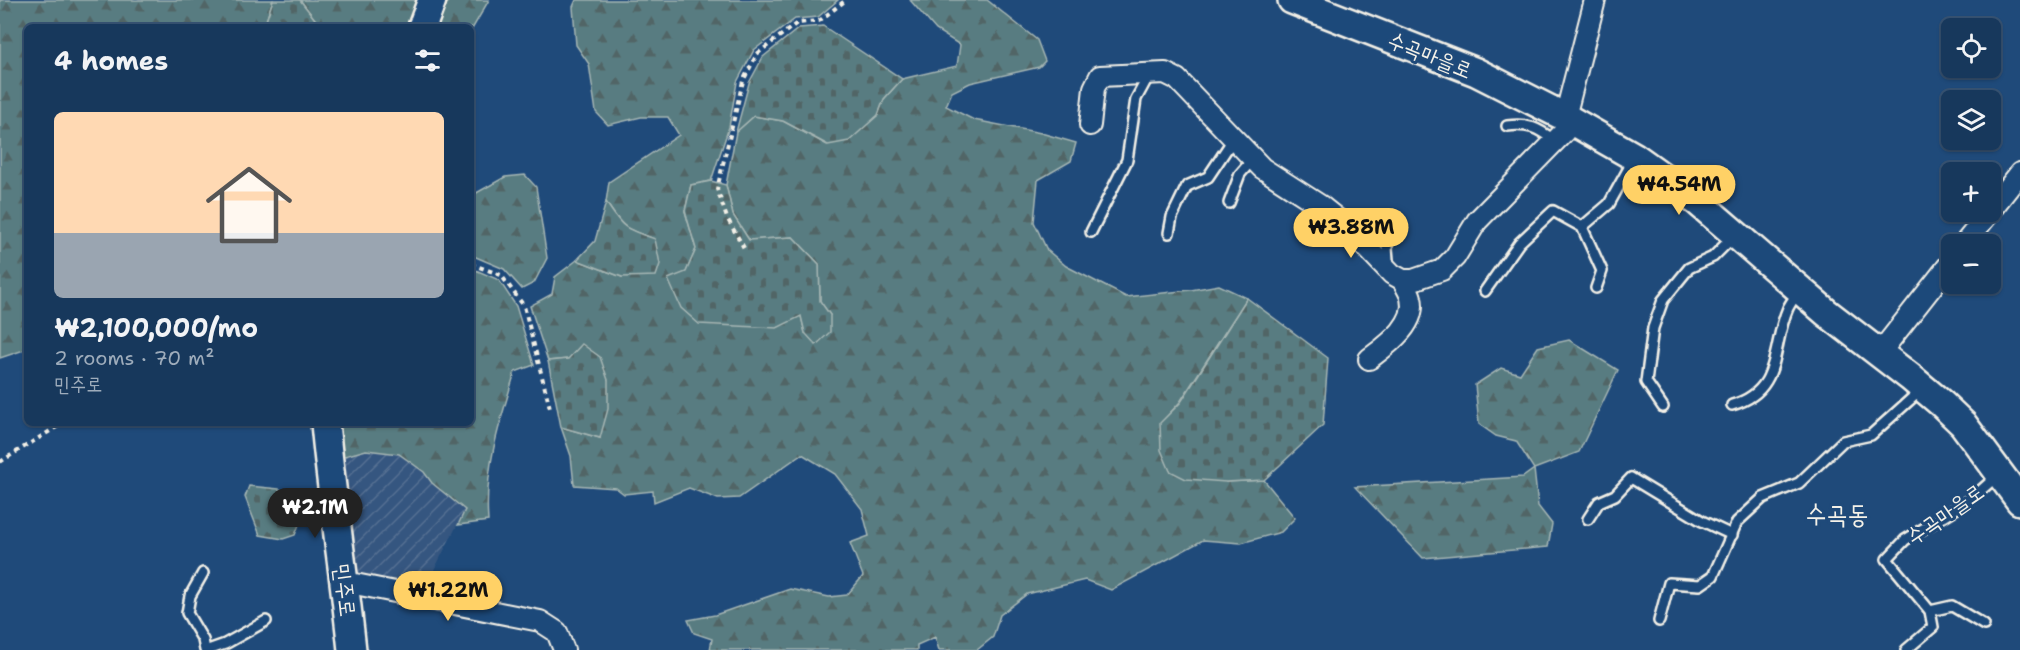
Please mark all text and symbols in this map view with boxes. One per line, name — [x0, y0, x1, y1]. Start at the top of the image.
map controls — [1941, 18, 2001, 294]
button: locate — [1941, 18, 2001, 78]
street label: 수곡마을로 — [1384, 25, 1476, 85]
text: 4 homes — [54, 43, 168, 78]
icon: filters — [411, 44, 444, 77]
button: layers — [1941, 90, 2001, 150]
icon: home — [195, 151, 303, 259]
button: + — [1941, 162, 2001, 222]
pin: ₩4.54M — [1630, 165, 1728, 216]
text: ₩4.54M — [1636, 171, 1722, 197]
pin: ₩3.88M — [1302, 208, 1400, 259]
text: ₩3.88M — [1308, 214, 1394, 240]
button: − — [1941, 234, 2001, 294]
text: ₩2,100,000/mo — [54, 310, 258, 345]
text: 2 rooms · 70 m² — [54, 345, 215, 371]
text: 민주로 — [54, 371, 102, 397]
street label: 수곡마을로 — [1900, 477, 1990, 551]
pin: ₩2.1M — [273, 488, 357, 539]
text: ₩2.1M — [282, 494, 348, 520]
district label: 수곡동 — [1806, 496, 1868, 531]
street label: 민주로 — [327, 562, 363, 618]
pin: ₩1.22M — [399, 571, 497, 622]
text: ₩1.22M — [407, 577, 489, 603]

